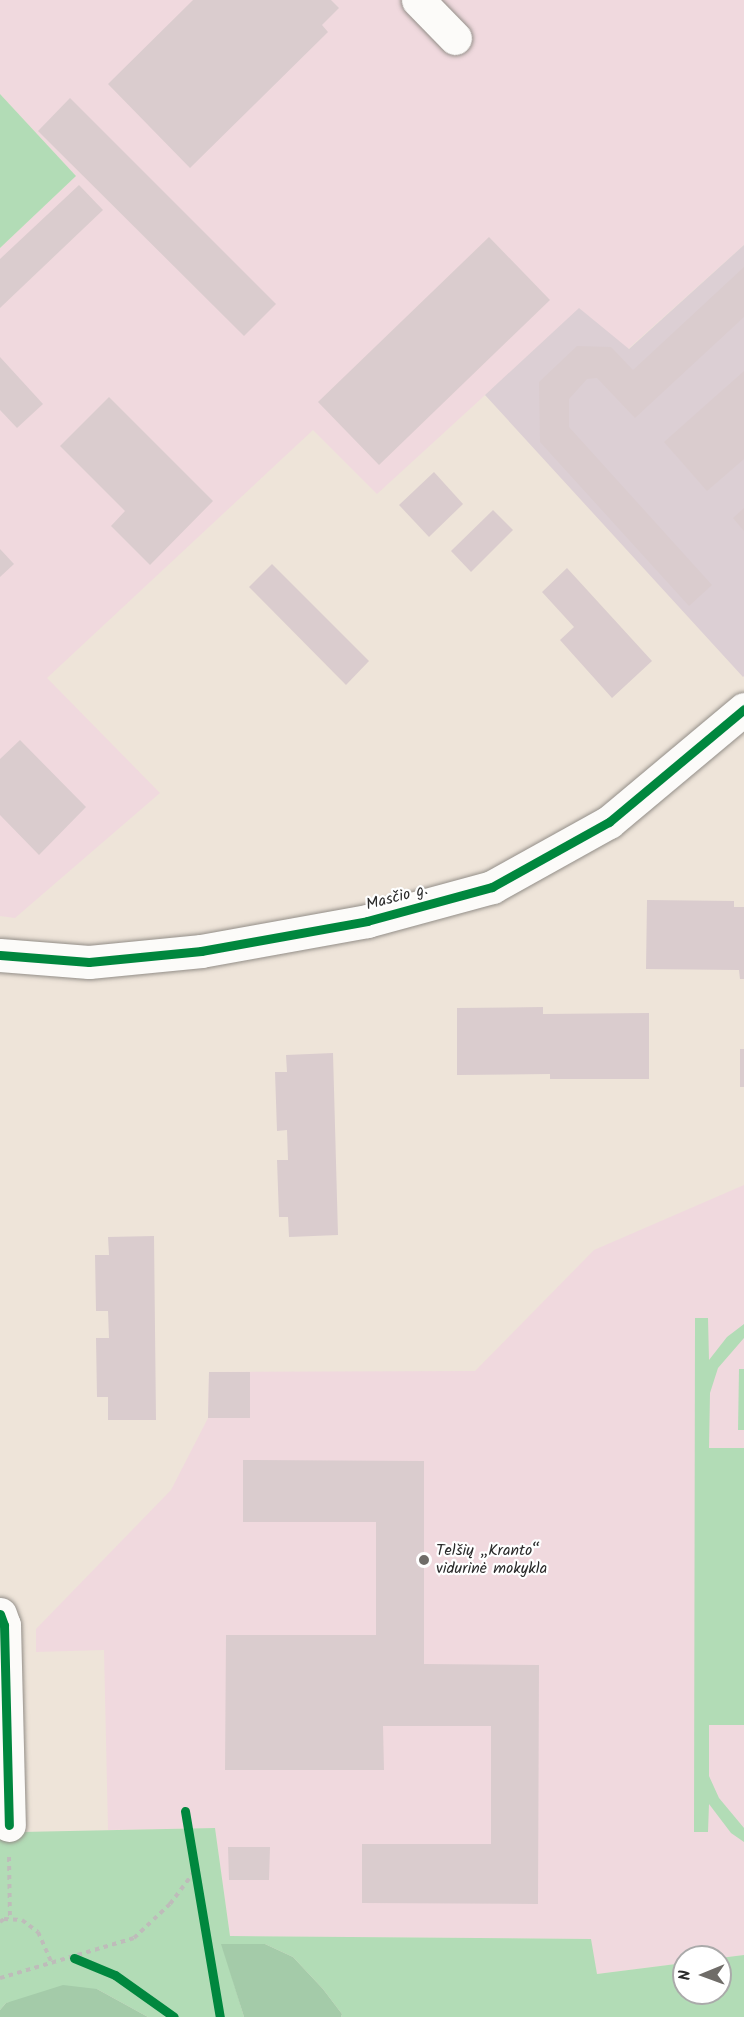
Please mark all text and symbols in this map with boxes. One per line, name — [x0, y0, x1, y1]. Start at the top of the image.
street label: Masčio g. — [364, 881, 430, 915]
place label: Telšių „Kranto“ vidurinė mokykla — [436, 1541, 547, 1579]
marker: Telšių „Kranto“ vidurinė mokykla — [417, 1553, 431, 1567]
north arrow — [672, 1945, 732, 2005]
text: N — [673, 1970, 698, 1981]

